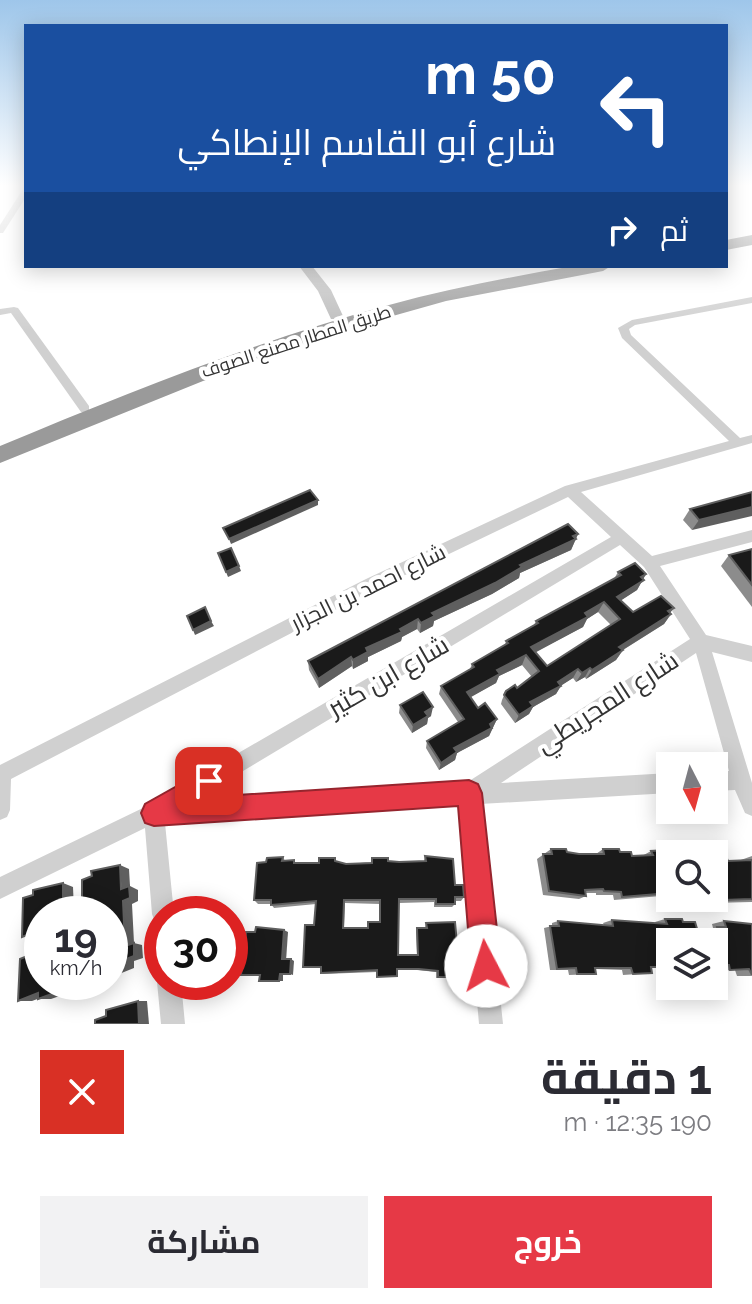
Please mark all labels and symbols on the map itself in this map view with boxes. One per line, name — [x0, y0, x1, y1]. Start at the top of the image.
street label: طريق المطار مصنع الصوف — [199, 300, 394, 383]
street label: شارع احمد بن الجزار — [285, 538, 451, 638]
street label: شارع ابن كثير — [320, 629, 455, 725]
street label: شارع المجريطي — [530, 645, 687, 764]
pin — [175, 747, 243, 815]
north arrow — [656, 752, 728, 824]
speed limit sign: 30 — [144, 896, 248, 1000]
position arrow — [444, 924, 528, 1008]

